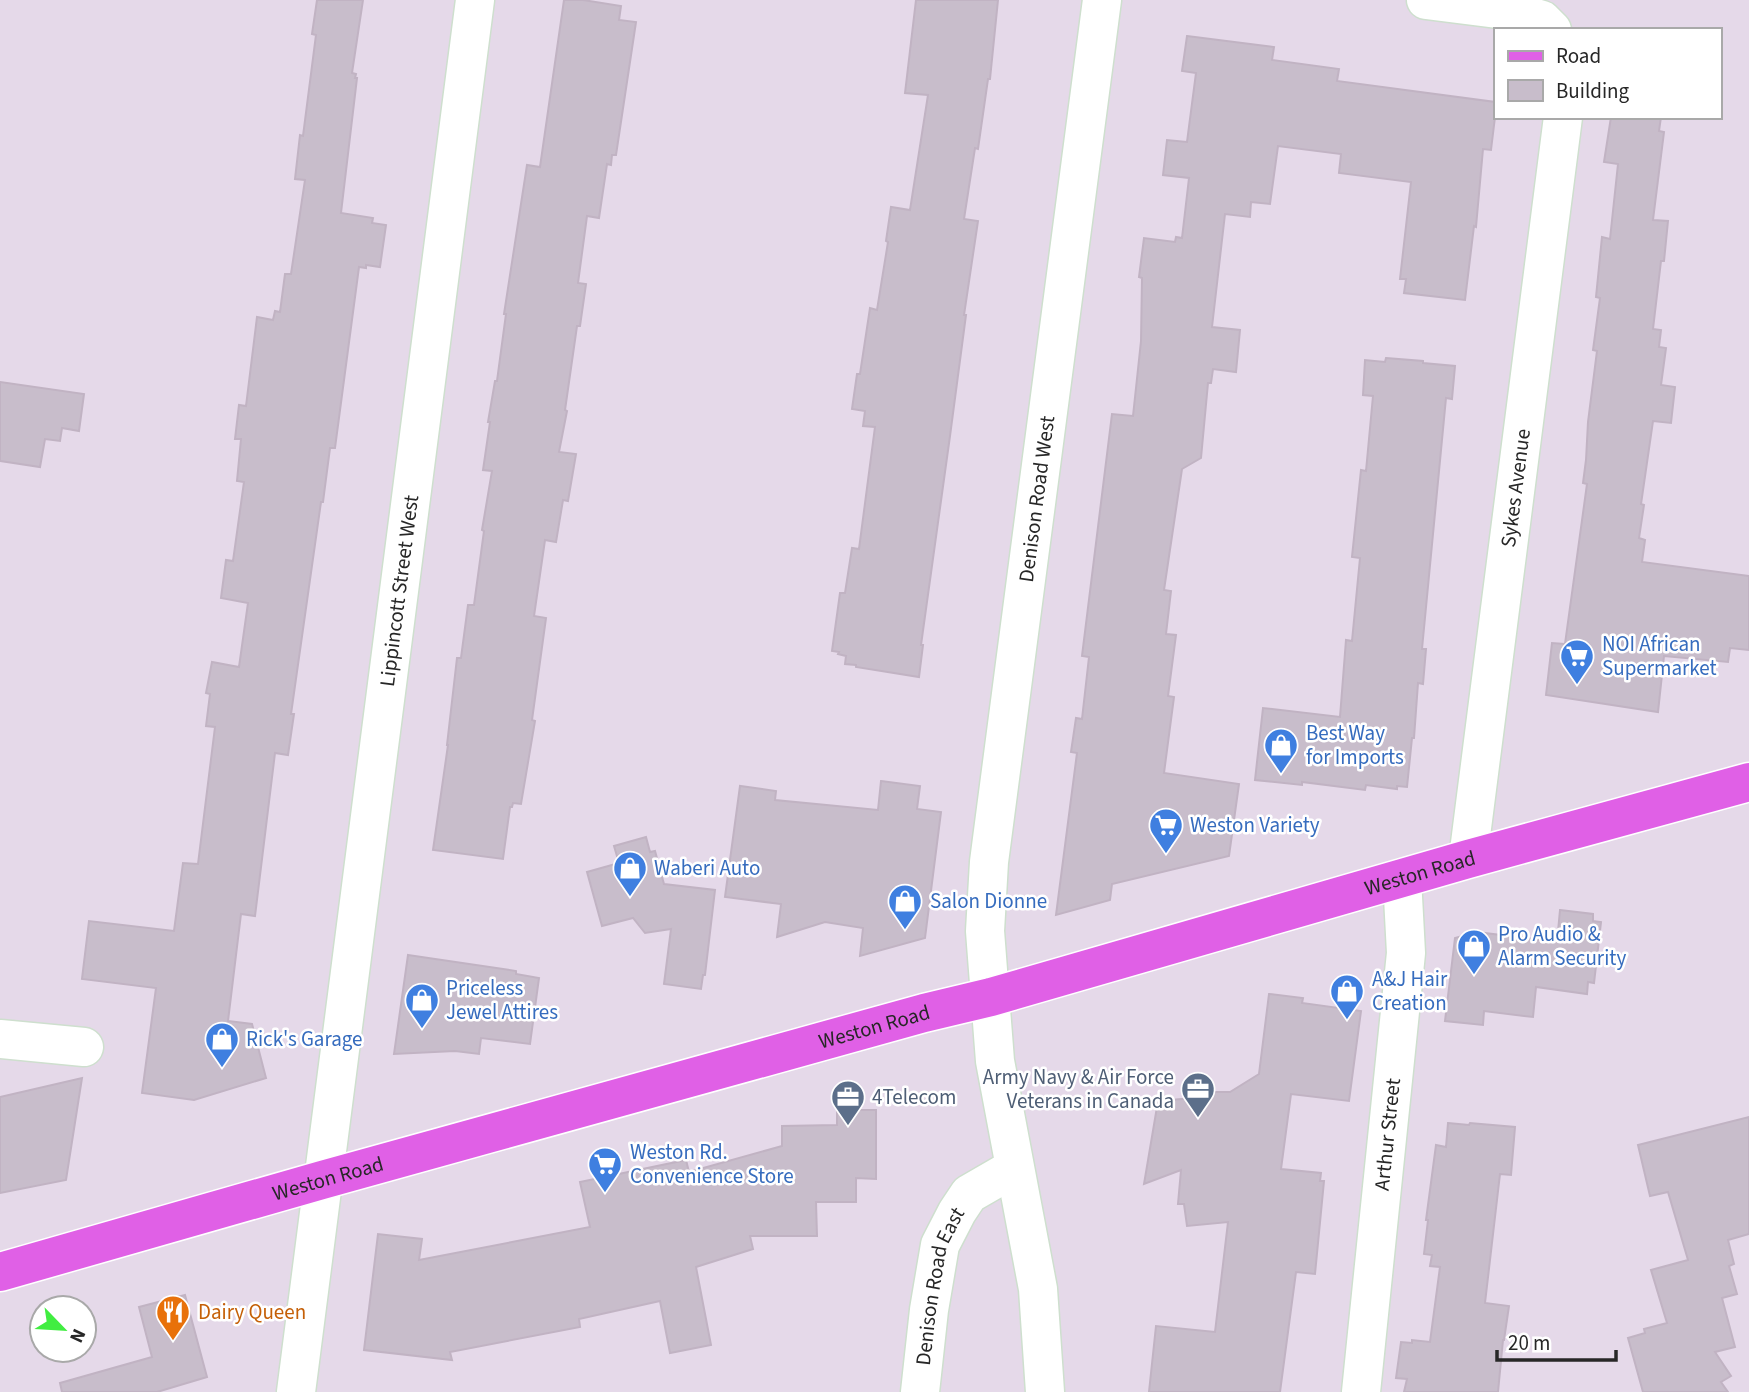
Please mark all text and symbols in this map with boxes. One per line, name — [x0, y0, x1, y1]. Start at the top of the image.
legend — [1494, 28, 1721, 119]
text: Road — [1556, 41, 1601, 71]
text: Building — [1556, 76, 1630, 106]
street label: Denison Road West — [1011, 414, 1062, 584]
street label: Sykes Avenue — [1493, 427, 1538, 549]
street label: Lippincott Street West — [372, 493, 426, 688]
place label: NOI African Supermarket — [1602, 629, 1717, 683]
supermarket icon: NOI African Supermarket — [1558, 637, 1596, 686]
place label: Best Way for Imports — [1306, 718, 1404, 772]
shop icon: Best Way for Imports — [1262, 726, 1300, 775]
supermarket icon: Weston Variety — [1147, 806, 1185, 855]
place label: Weston Variety — [1190, 810, 1320, 840]
street label: Weston Road — [1361, 843, 1479, 903]
shop icon: Waberi Auto — [611, 849, 649, 898]
place label: Waberi Auto — [654, 853, 760, 883]
shop icon: Salon Dionne — [886, 882, 924, 931]
place label: Salon Dionne — [930, 886, 1047, 916]
place label: Pro Audio & Alarm Security — [1498, 919, 1626, 973]
shop icon: Pro Audio & Alarm Security — [1455, 927, 1493, 976]
place label: A&J Hair Creation — [1372, 964, 1448, 1018]
shop icon: A&J Hair Creation — [1328, 972, 1366, 1021]
place label: Priceless Jewel Attires — [446, 973, 558, 1027]
shop icon: Priceless Jewel Attires — [403, 981, 441, 1030]
street label: Weston Road — [815, 997, 933, 1057]
shop icon: Rick's Garage — [203, 1020, 241, 1069]
place label: Rick's Garage — [246, 1024, 363, 1054]
place label: Army Navy & Air Force Veterans in Canada — [983, 1062, 1174, 1116]
office icon: Army Navy & Air Force Veterans in Canada — [1179, 1070, 1217, 1119]
street label: Arthur Street — [1367, 1077, 1408, 1192]
office icon: 4Telecom — [829, 1078, 867, 1127]
place label: 4Telecom — [872, 1082, 956, 1112]
place label: Weston Rd. Convenience Store — [630, 1137, 794, 1191]
supermarket icon: Weston Rd. Convenience Store — [586, 1145, 624, 1194]
street label: Weston Road — [269, 1149, 387, 1208]
street label: Denison Road East — [908, 1201, 972, 1367]
restaurant icon: Dairy Queen — [154, 1293, 192, 1342]
north arrow — [28, 1294, 98, 1364]
place label: Dairy Queen — [198, 1297, 306, 1327]
scale bar — [1497, 1318, 1616, 1362]
text: N — [62, 1324, 92, 1347]
text: 20 m — [1508, 1328, 1550, 1358]

